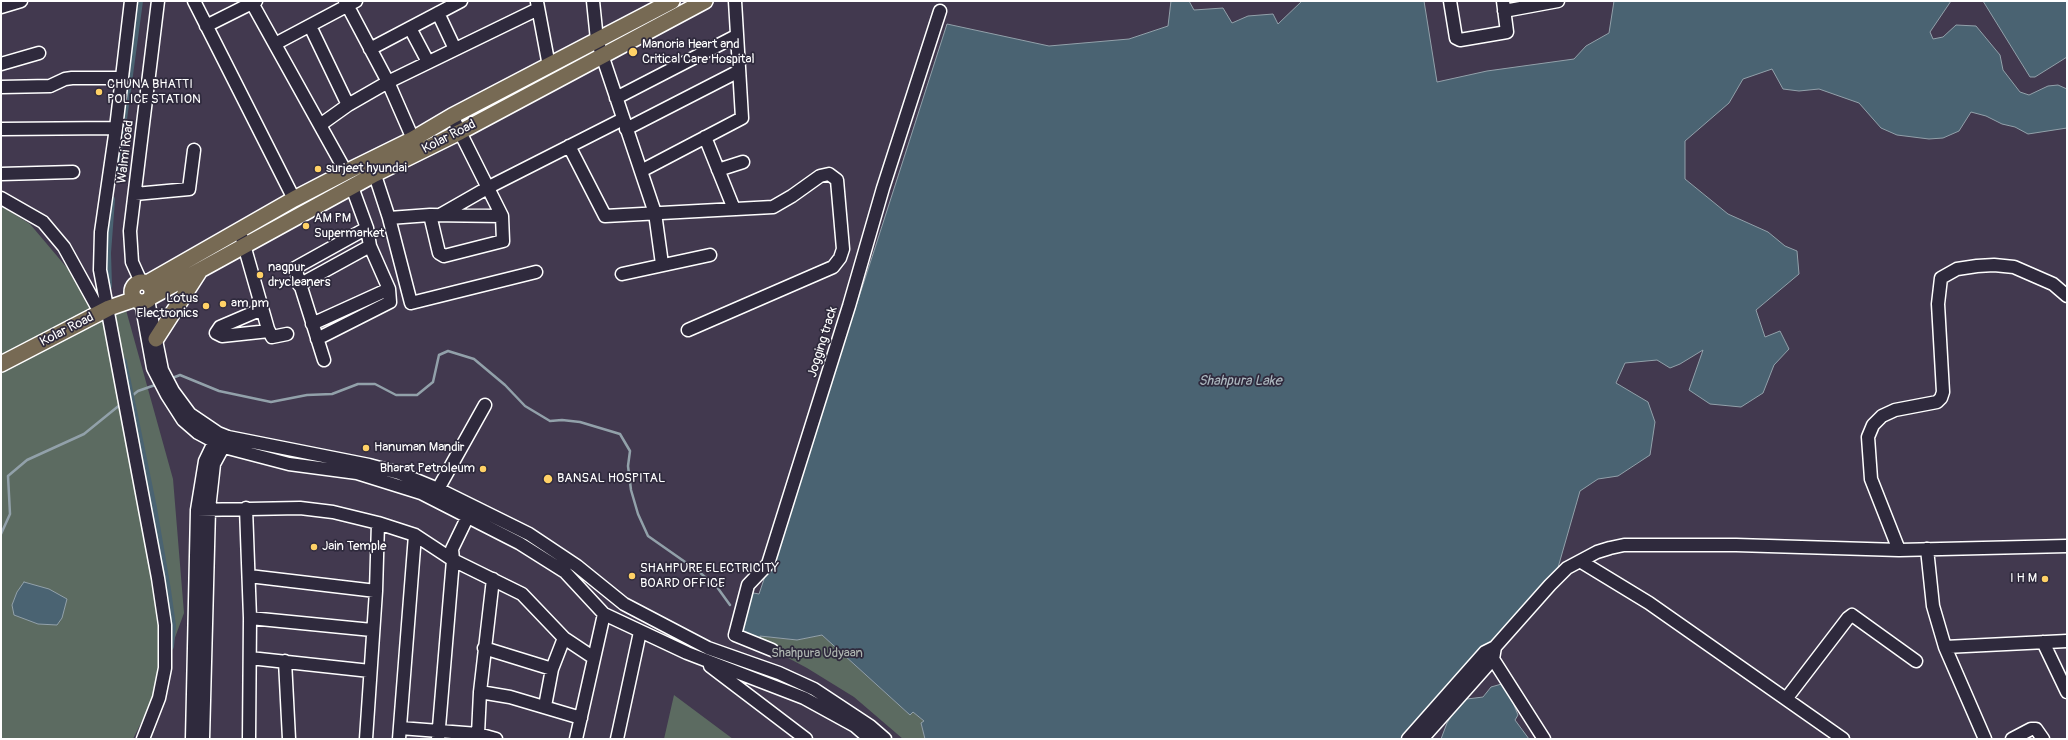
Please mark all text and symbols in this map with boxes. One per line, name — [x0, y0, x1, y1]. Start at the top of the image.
place label: Manoria Heart and Critical Care Hospital — [642, 37, 755, 68]
marker: Manoria Heart and Critical Care Hospital — [627, 46, 639, 58]
place label: CHUNA BHATTI POLICE STATION — [107, 77, 201, 108]
marker: CHUNA BHATTI POLICE STATION — [94, 87, 104, 97]
street label: Kolar Road — [419, 117, 479, 157]
street label: Walmi Road — [114, 119, 138, 185]
place label: surjeet hyundai — [326, 161, 407, 177]
marker: surjeet hyundai — [313, 164, 323, 174]
place label: AM PM Supermarket — [314, 211, 385, 242]
marker: AM PM Supermarket — [301, 221, 311, 231]
place label: nagpur drycleaners — [268, 260, 331, 291]
marker: nagpur drycleaners — [255, 270, 265, 280]
place label: Lotus Electronics — [137, 291, 198, 322]
place label: am pm — [231, 296, 269, 312]
marker: am pm — [218, 299, 228, 309]
marker: Lotus Electronics — [201, 301, 211, 311]
street label: Jogging track — [805, 305, 841, 379]
street label: Kolar Road — [37, 310, 97, 350]
water label: Shahpura Lake — [1198, 373, 1282, 389]
place label: Hanuman Mandir — [374, 440, 464, 456]
marker: Hanuman Mandir — [361, 443, 371, 453]
place label: Bharat Petroleum — [380, 461, 475, 477]
marker: Bharat Petroleum — [478, 464, 488, 474]
place label: BANSAL HOSPITAL — [557, 471, 665, 487]
marker: BANSAL HOSPITAL — [542, 473, 554, 485]
place label: Jain Temple — [322, 539, 387, 555]
marker: Jain Temple — [309, 542, 319, 552]
place label: SHAHPURE ELECTRICITY BOARD OFFICE — [640, 561, 779, 592]
marker: SHAHPURE ELECTRICITY BOARD OFFICE — [627, 571, 637, 581]
place label: I H M — [2010, 571, 2037, 587]
marker: I H M — [2040, 574, 2050, 584]
park label: Shahpura Udyaan — [771, 646, 863, 662]

